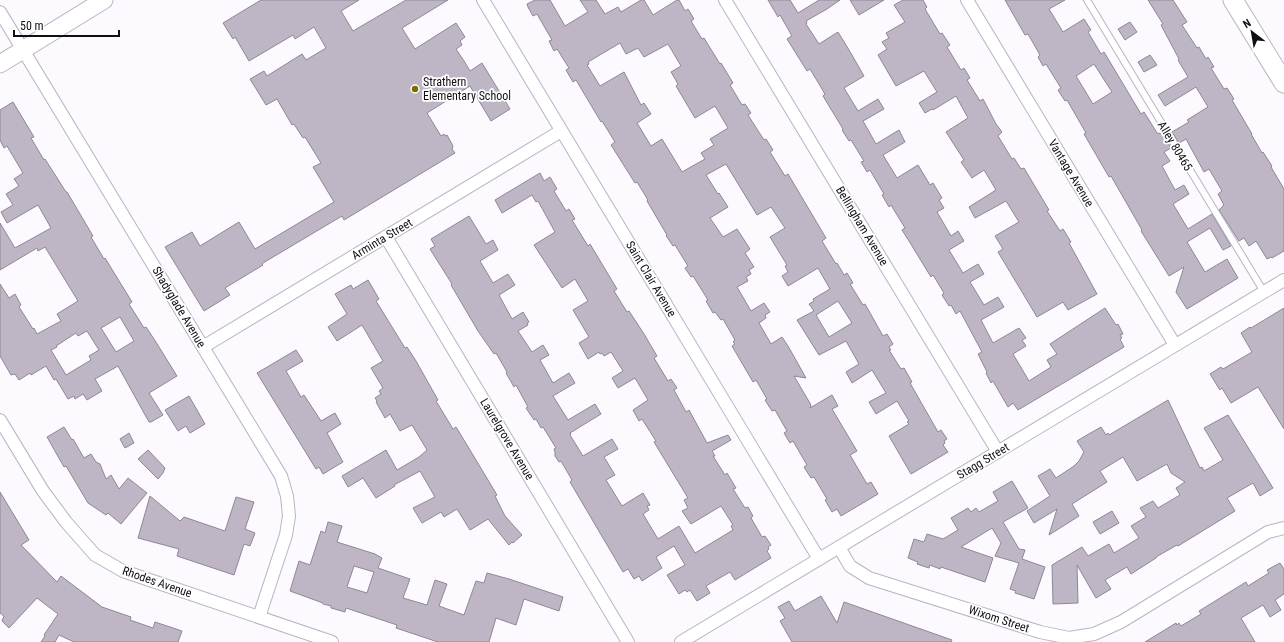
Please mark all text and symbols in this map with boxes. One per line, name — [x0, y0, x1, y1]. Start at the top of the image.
scale bar — [14, 12, 119, 38]
north arrow — [1232, 12, 1272, 52]
text: N — [1241, 16, 1254, 31]
text: 50 m — [20, 19, 44, 33]
place label: Strathern Elementary School — [423, 75, 511, 103]
marker: Strathern Elementary School — [410, 84, 420, 94]
street label: Alley 80465 — [1155, 119, 1195, 173]
street label: Vantage Avenue — [1045, 137, 1097, 210]
street label: Bellingham Avenue — [833, 184, 891, 269]
street label: Arminta Street — [349, 215, 415, 263]
street label: Saint Clair Avenue — [623, 239, 679, 320]
street label: Shadyglade Avenue — [149, 264, 209, 350]
street label: Laurelgrove Avenue — [477, 396, 537, 483]
street label: Stagg Street — [954, 440, 1012, 482]
street label: Rhodes Avenue — [120, 564, 194, 601]
street label: Wixom Street — [967, 603, 1032, 636]

